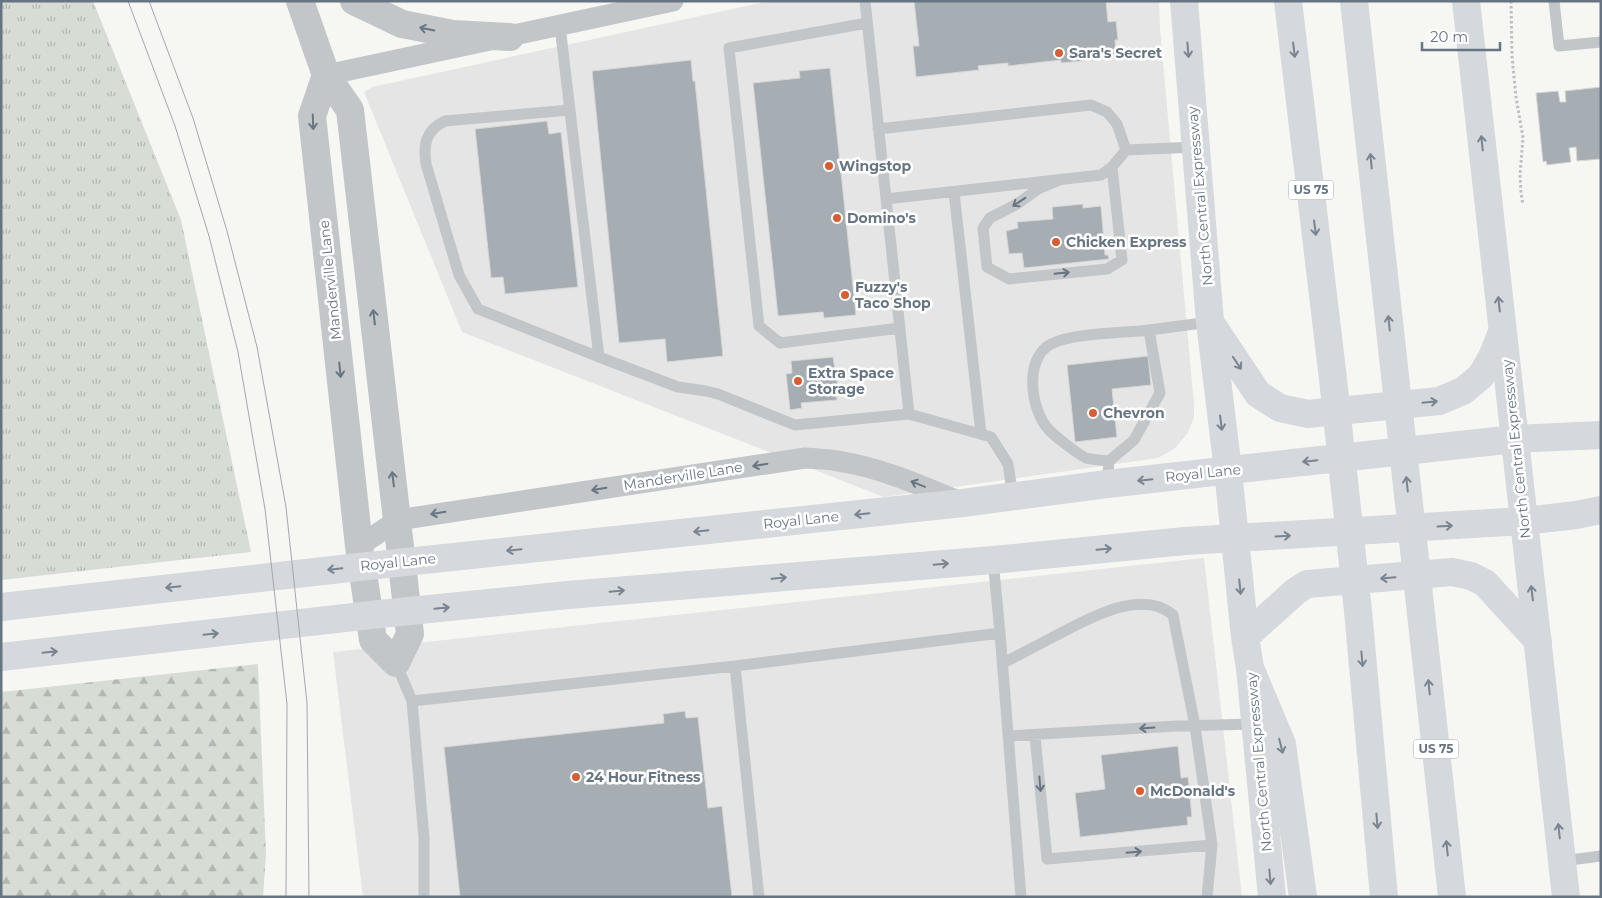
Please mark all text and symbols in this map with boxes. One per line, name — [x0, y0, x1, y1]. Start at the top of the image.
scale bar — [1422, 20, 1500, 52]
one-way arrow — [419, 24, 435, 33]
text: 20 m — [1430, 27, 1468, 46]
one-way arrow — [1289, 41, 1299, 57]
one-way arrow — [1183, 42, 1192, 58]
place label: Sara's Secret — [1069, 44, 1162, 62]
marker: Sara's Secret — [1053, 47, 1065, 59]
street label: North Central Expressway — [1183, 105, 1217, 286]
one-way arrow — [309, 113, 318, 129]
one-way arrow — [1477, 135, 1487, 151]
one-way arrow — [1366, 153, 1376, 169]
place label: Wingstop — [839, 157, 911, 175]
marker: Wingstop — [823, 160, 835, 172]
road number: US 75 — [1288, 180, 1334, 200]
one-way arrow — [1012, 197, 1026, 207]
place label: Domino's — [847, 209, 917, 227]
marker: Domino's — [831, 212, 843, 224]
street label: Manderville Lane — [315, 219, 345, 341]
one-way arrow — [1310, 220, 1320, 236]
place label: Chicken Express — [1066, 233, 1187, 251]
marker: Chicken Express — [1050, 236, 1062, 248]
one-way arrow — [1054, 268, 1070, 278]
place label: Fuzzy's Taco Shop — [855, 278, 931, 312]
marker: Fuzzy's Taco Shop — [839, 289, 851, 301]
one-way arrow — [1494, 296, 1504, 312]
one-way arrow — [369, 310, 379, 326]
one-way arrow — [1384, 315, 1394, 331]
one-way arrow — [1232, 356, 1242, 370]
street label: North Central Expressway — [1498, 358, 1534, 539]
one-way arrow — [335, 362, 344, 378]
place label: Extra Space Storage — [808, 364, 894, 398]
marker: Extra Space Storage — [792, 375, 804, 387]
one-way arrow — [1422, 397, 1438, 407]
place label: Chevron — [1103, 404, 1165, 422]
marker: Chevron — [1087, 407, 1099, 419]
one-way arrow — [1216, 414, 1226, 430]
one-way arrow — [1302, 456, 1318, 466]
street label: Manderville Lane — [622, 458, 744, 494]
one-way arrow — [752, 460, 768, 470]
street label: Royal Lane — [1164, 460, 1242, 486]
one-way arrow — [388, 471, 398, 487]
one-way arrow — [1137, 475, 1153, 485]
one-way arrow — [1402, 476, 1412, 492]
one-way arrow — [911, 479, 926, 489]
one-way arrow — [591, 484, 607, 494]
street label: Royal Lane — [762, 507, 840, 533]
one-way arrow — [431, 509, 447, 519]
one-way arrow — [854, 509, 870, 519]
one-way arrow — [1437, 522, 1453, 531]
one-way arrow — [693, 526, 709, 536]
one-way arrow — [1275, 531, 1291, 540]
one-way arrow — [1096, 544, 1112, 554]
one-way arrow — [506, 545, 522, 555]
street label: Royal Lane — [359, 549, 437, 575]
one-way arrow — [932, 560, 948, 569]
one-way arrow — [327, 564, 343, 574]
one-way arrow — [770, 573, 786, 582]
one-way arrow — [1380, 573, 1396, 582]
one-way arrow — [1235, 579, 1245, 595]
one-way arrow — [165, 582, 181, 592]
one-way arrow — [1527, 585, 1537, 601]
one-way arrow — [608, 586, 624, 596]
one-way arrow — [434, 603, 450, 613]
one-way arrow — [203, 629, 219, 639]
one-way arrow — [41, 647, 57, 657]
one-way arrow — [1357, 651, 1367, 667]
street label: North Central Expressway — [1242, 671, 1276, 852]
one-way arrow — [1424, 679, 1434, 695]
one-way arrow — [1139, 724, 1155, 733]
one-way arrow — [1277, 738, 1286, 754]
road number: US 75 — [1414, 740, 1458, 759]
place label: 24 Hour Fitness — [586, 768, 701, 786]
marker: 24 Hour Fitness — [570, 771, 582, 783]
one-way arrow — [1035, 776, 1045, 792]
place label: McDonald's — [1150, 782, 1236, 800]
marker: McDonald's — [1134, 785, 1146, 797]
one-way arrow — [1372, 813, 1382, 829]
one-way arrow — [1554, 823, 1564, 839]
one-way arrow — [1442, 841, 1452, 857]
one-way arrow — [1126, 847, 1142, 856]
one-way arrow — [1265, 869, 1275, 885]

